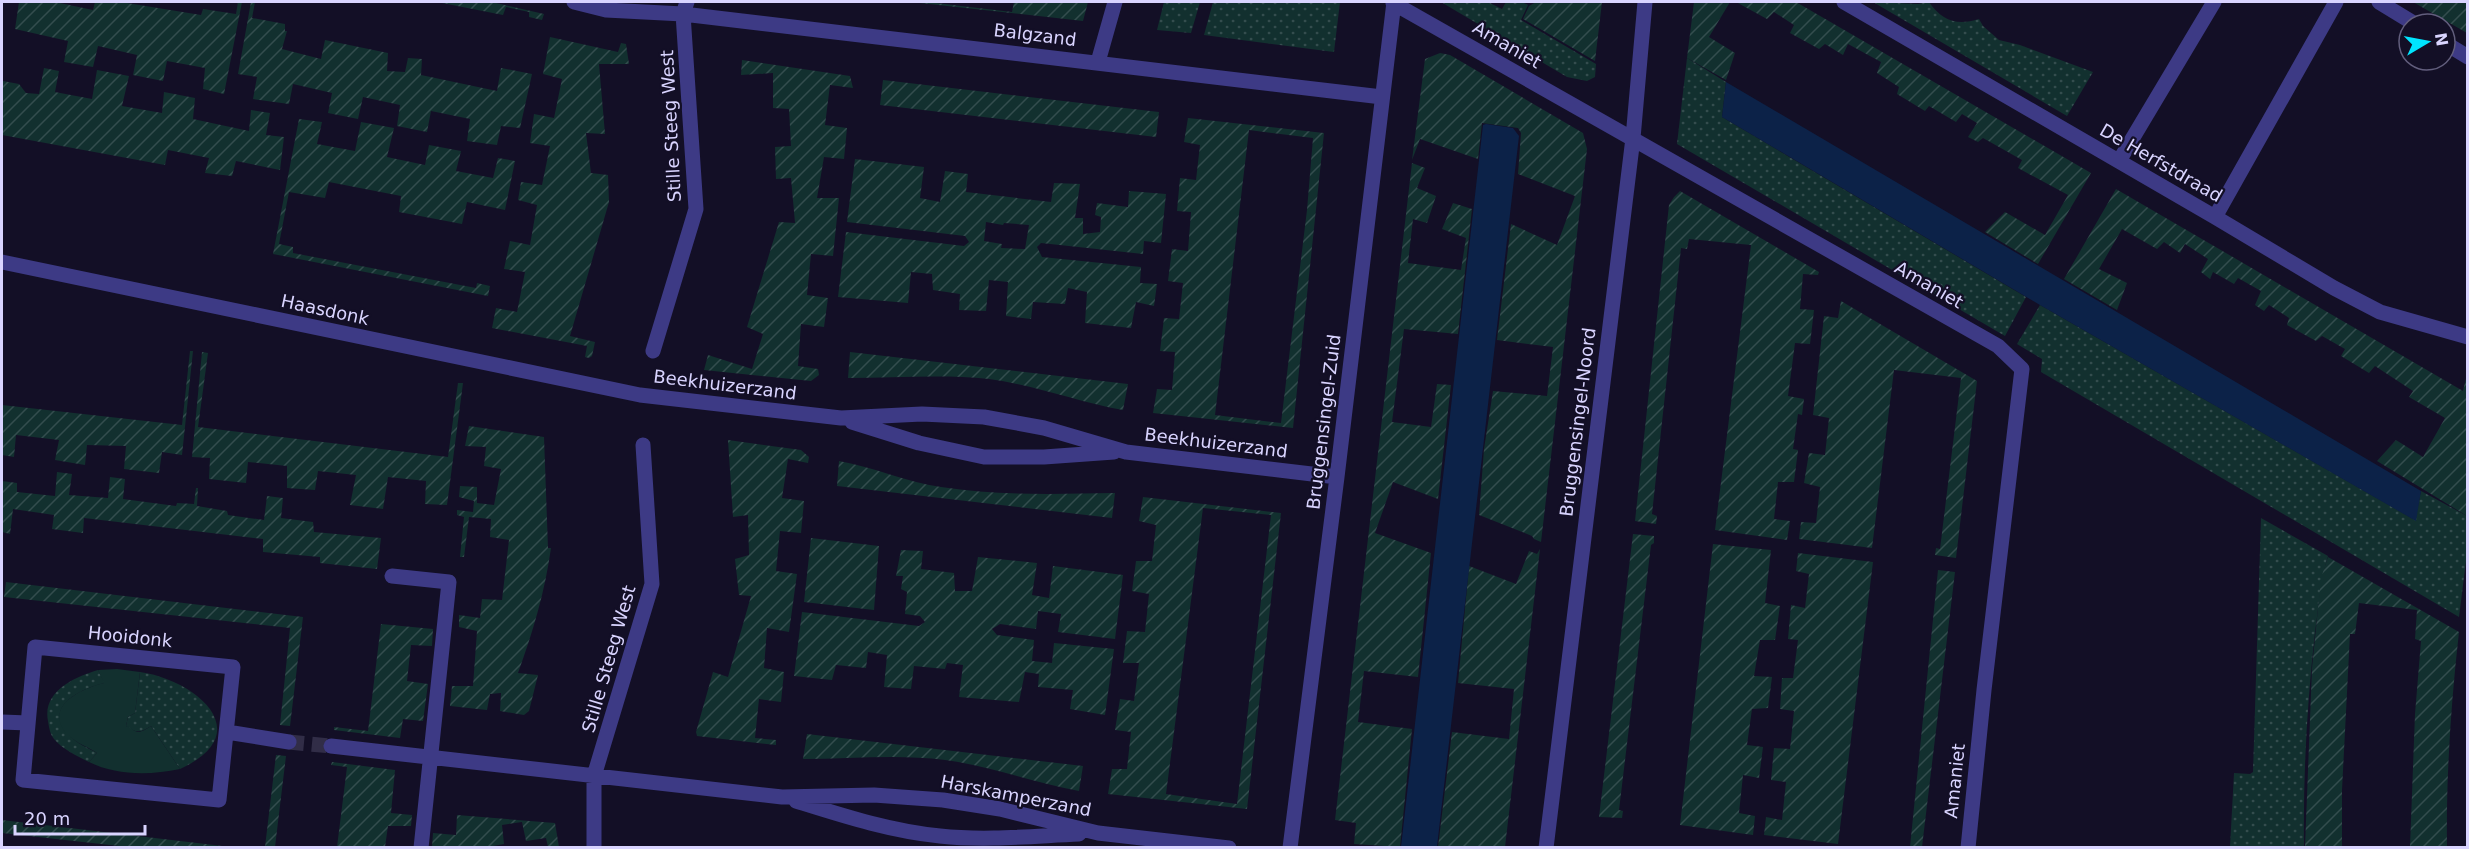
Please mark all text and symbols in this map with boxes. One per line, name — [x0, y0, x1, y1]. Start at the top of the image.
north arrow — [2397, 12, 2457, 72]
street label: Amaniet — [1469, 17, 1545, 73]
street label: Balgzand — [993, 19, 1078, 50]
text: N — [2431, 31, 2452, 48]
street label: Stille Steeg West — [656, 49, 685, 203]
street label: De Herfstdraad — [2096, 119, 2226, 206]
street label: Amaniet — [1891, 257, 1967, 313]
street label: Haasdonk — [279, 290, 371, 329]
street label: Bruggensingel-Noord — [1555, 326, 1600, 518]
street label: Bruggensingel-Zuid — [1302, 333, 1345, 511]
street label: Beekhuizerzand — [652, 365, 798, 404]
street label: Beekhuizerzand — [1143, 423, 1289, 462]
street label: Stille Steeg West — [577, 583, 640, 735]
street label: Hooidonk — [87, 622, 174, 651]
street label: Amaniet — [1940, 742, 1969, 820]
street label: Harskamperzand — [939, 771, 1093, 820]
scale bar — [15, 798, 146, 836]
text: 20 m — [24, 808, 70, 829]

